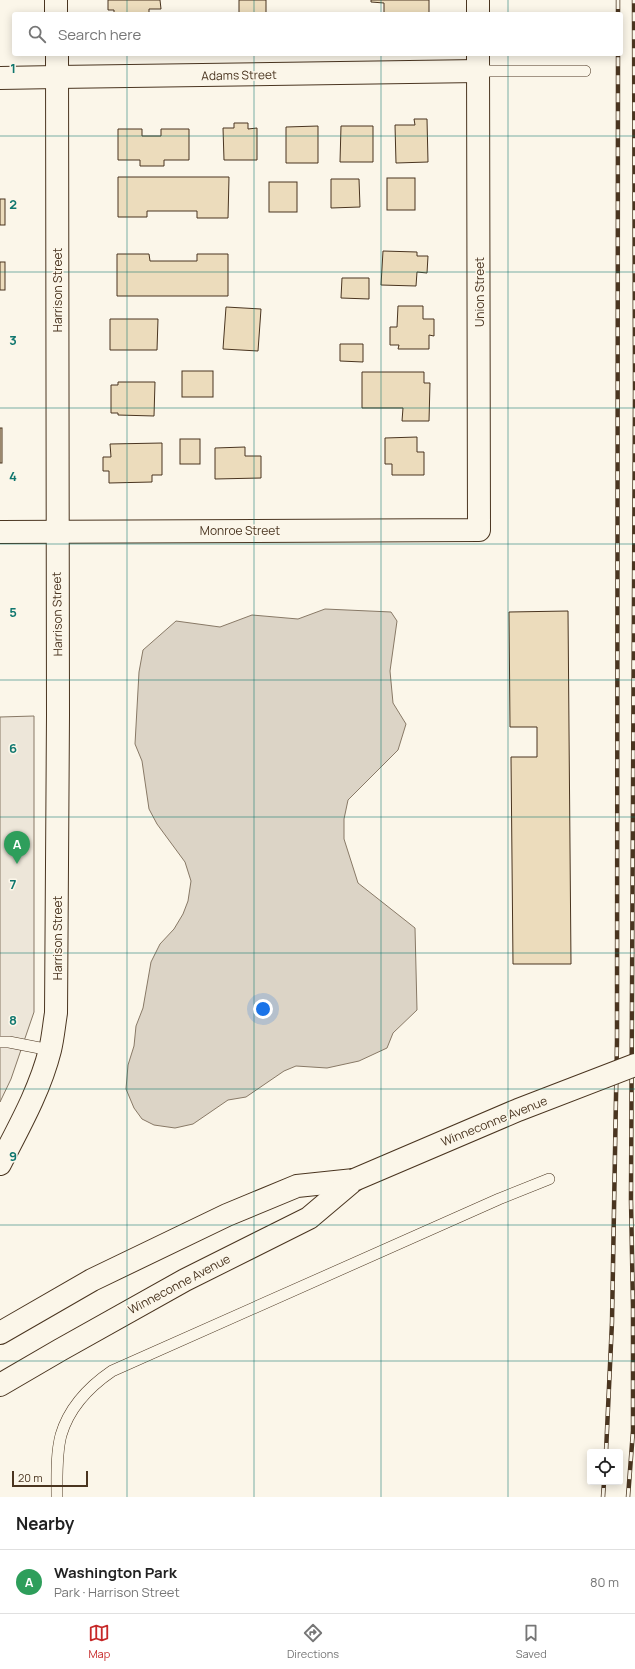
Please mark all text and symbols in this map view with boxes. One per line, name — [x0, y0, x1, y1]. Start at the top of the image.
search box — [12, 12, 623, 56]
icon: search — [26, 23, 48, 45]
text: Search here — [58, 24, 141, 45]
text: 1 — [10, 59, 16, 77]
street label: Adams Street — [201, 66, 277, 84]
text: 2 — [9, 195, 17, 213]
street label: Harrison Street — [49, 248, 66, 332]
street label: Union Street — [471, 257, 488, 327]
text: 3 — [9, 331, 17, 349]
text: 4 — [9, 467, 17, 485]
street label: Monroe Street — [200, 522, 280, 539]
street label: Harrison Street — [48, 571, 66, 656]
text: 5 — [9, 603, 17, 621]
text: 6 — [9, 739, 17, 757]
pin: A — [4, 831, 30, 864]
text: 7 — [10, 875, 17, 893]
street label: Harrison Street — [49, 896, 66, 980]
your location — [253, 999, 273, 1019]
text: 8 — [9, 1011, 17, 1029]
street label: Winneconne Avenue — [438, 1092, 550, 1150]
text: 9 — [9, 1147, 17, 1165]
street label: Winneconne Avenue — [125, 1250, 233, 1318]
map controls — [587, 1449, 623, 1485]
button: locate — [587, 1449, 623, 1485]
scale bar — [12, 1469, 88, 1488]
text: 20 m — [18, 1470, 43, 1485]
text: Nearby — [16, 1512, 74, 1535]
text: Washington Park — [54, 1562, 177, 1583]
text: A — [25, 1573, 33, 1591]
text: 80 m — [590, 1573, 619, 1591]
text: Park · Harrison Street — [54, 1583, 180, 1601]
tab: Map — [88, 1622, 110, 1661]
tab: Directions — [287, 1622, 339, 1661]
tab: Saved — [516, 1622, 547, 1661]

